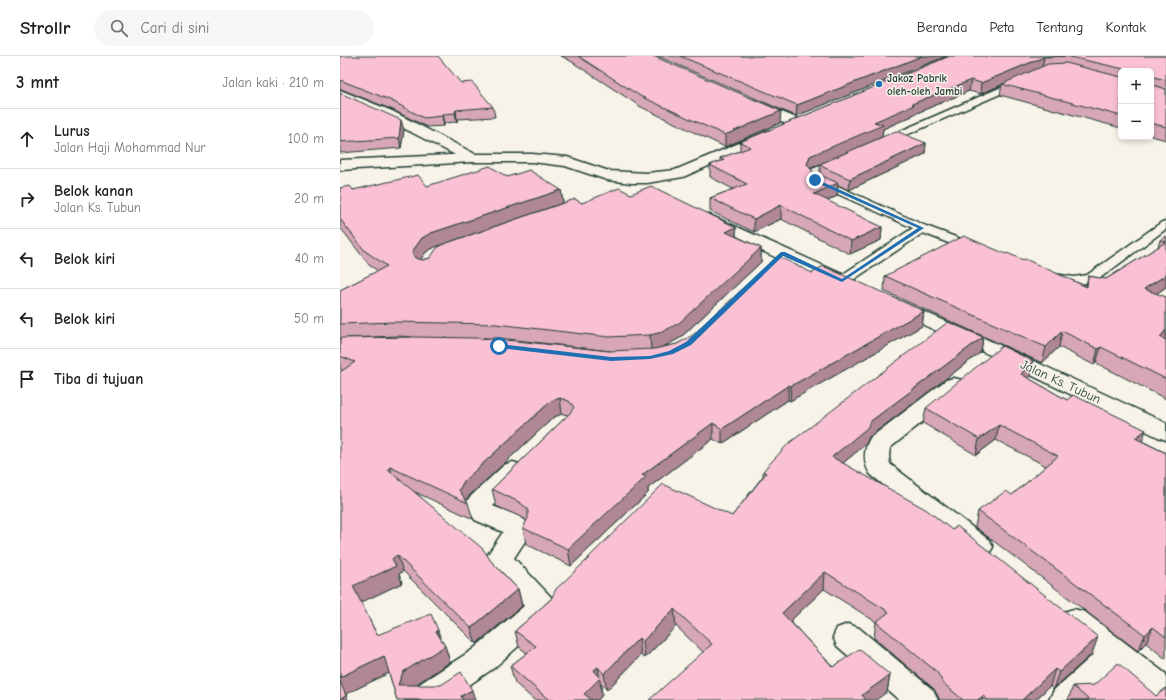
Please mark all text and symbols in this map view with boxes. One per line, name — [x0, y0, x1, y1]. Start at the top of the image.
search box — [94, 10, 374, 46]
text: Strollr — [20, 17, 70, 39]
icon: search — [108, 17, 130, 39]
text: Cari di sini — [140, 19, 209, 37]
text: Beranda — [917, 19, 967, 36]
text: Peta — [989, 19, 1014, 36]
text: Tentang — [1036, 19, 1083, 36]
text: Kontak — [1105, 19, 1146, 36]
map controls — [1118, 68, 1154, 140]
button: + — [1118, 68, 1154, 104]
place label: Jakoz Pabrik oleh-oleh Jambi — [887, 72, 962, 98]
text: 3 mnt — [16, 73, 59, 92]
text: Jalan kaki · 210 m — [222, 75, 324, 90]
marker: Jakoz Pabrik oleh-oleh Jambi — [874, 79, 884, 89]
button: − — [1118, 104, 1154, 140]
text: Lurus — [54, 122, 90, 140]
icon: ahead — [16, 128, 38, 150]
text: 100 m — [288, 131, 324, 146]
text: Jalan Haji Mohammad Nur — [54, 140, 205, 155]
route end — [806, 171, 824, 189]
text: Belok kanan — [54, 182, 133, 200]
icon: right — [16, 188, 38, 210]
text: 20 m — [294, 191, 324, 206]
text: Jalan Ks. Tubun — [54, 200, 141, 215]
icon: left — [16, 248, 38, 270]
text: Belok kiri — [54, 250, 115, 268]
text: 40 m — [295, 251, 324, 266]
icon: left — [16, 308, 38, 330]
text: Belok kiri — [54, 310, 115, 328]
text: 50 m — [294, 311, 324, 326]
route start — [490, 337, 508, 355]
street label: Jalan Ks. Tubun — [1018, 356, 1103, 407]
icon: arrive — [16, 368, 38, 390]
text: Tiba di tujuan — [54, 370, 143, 388]

